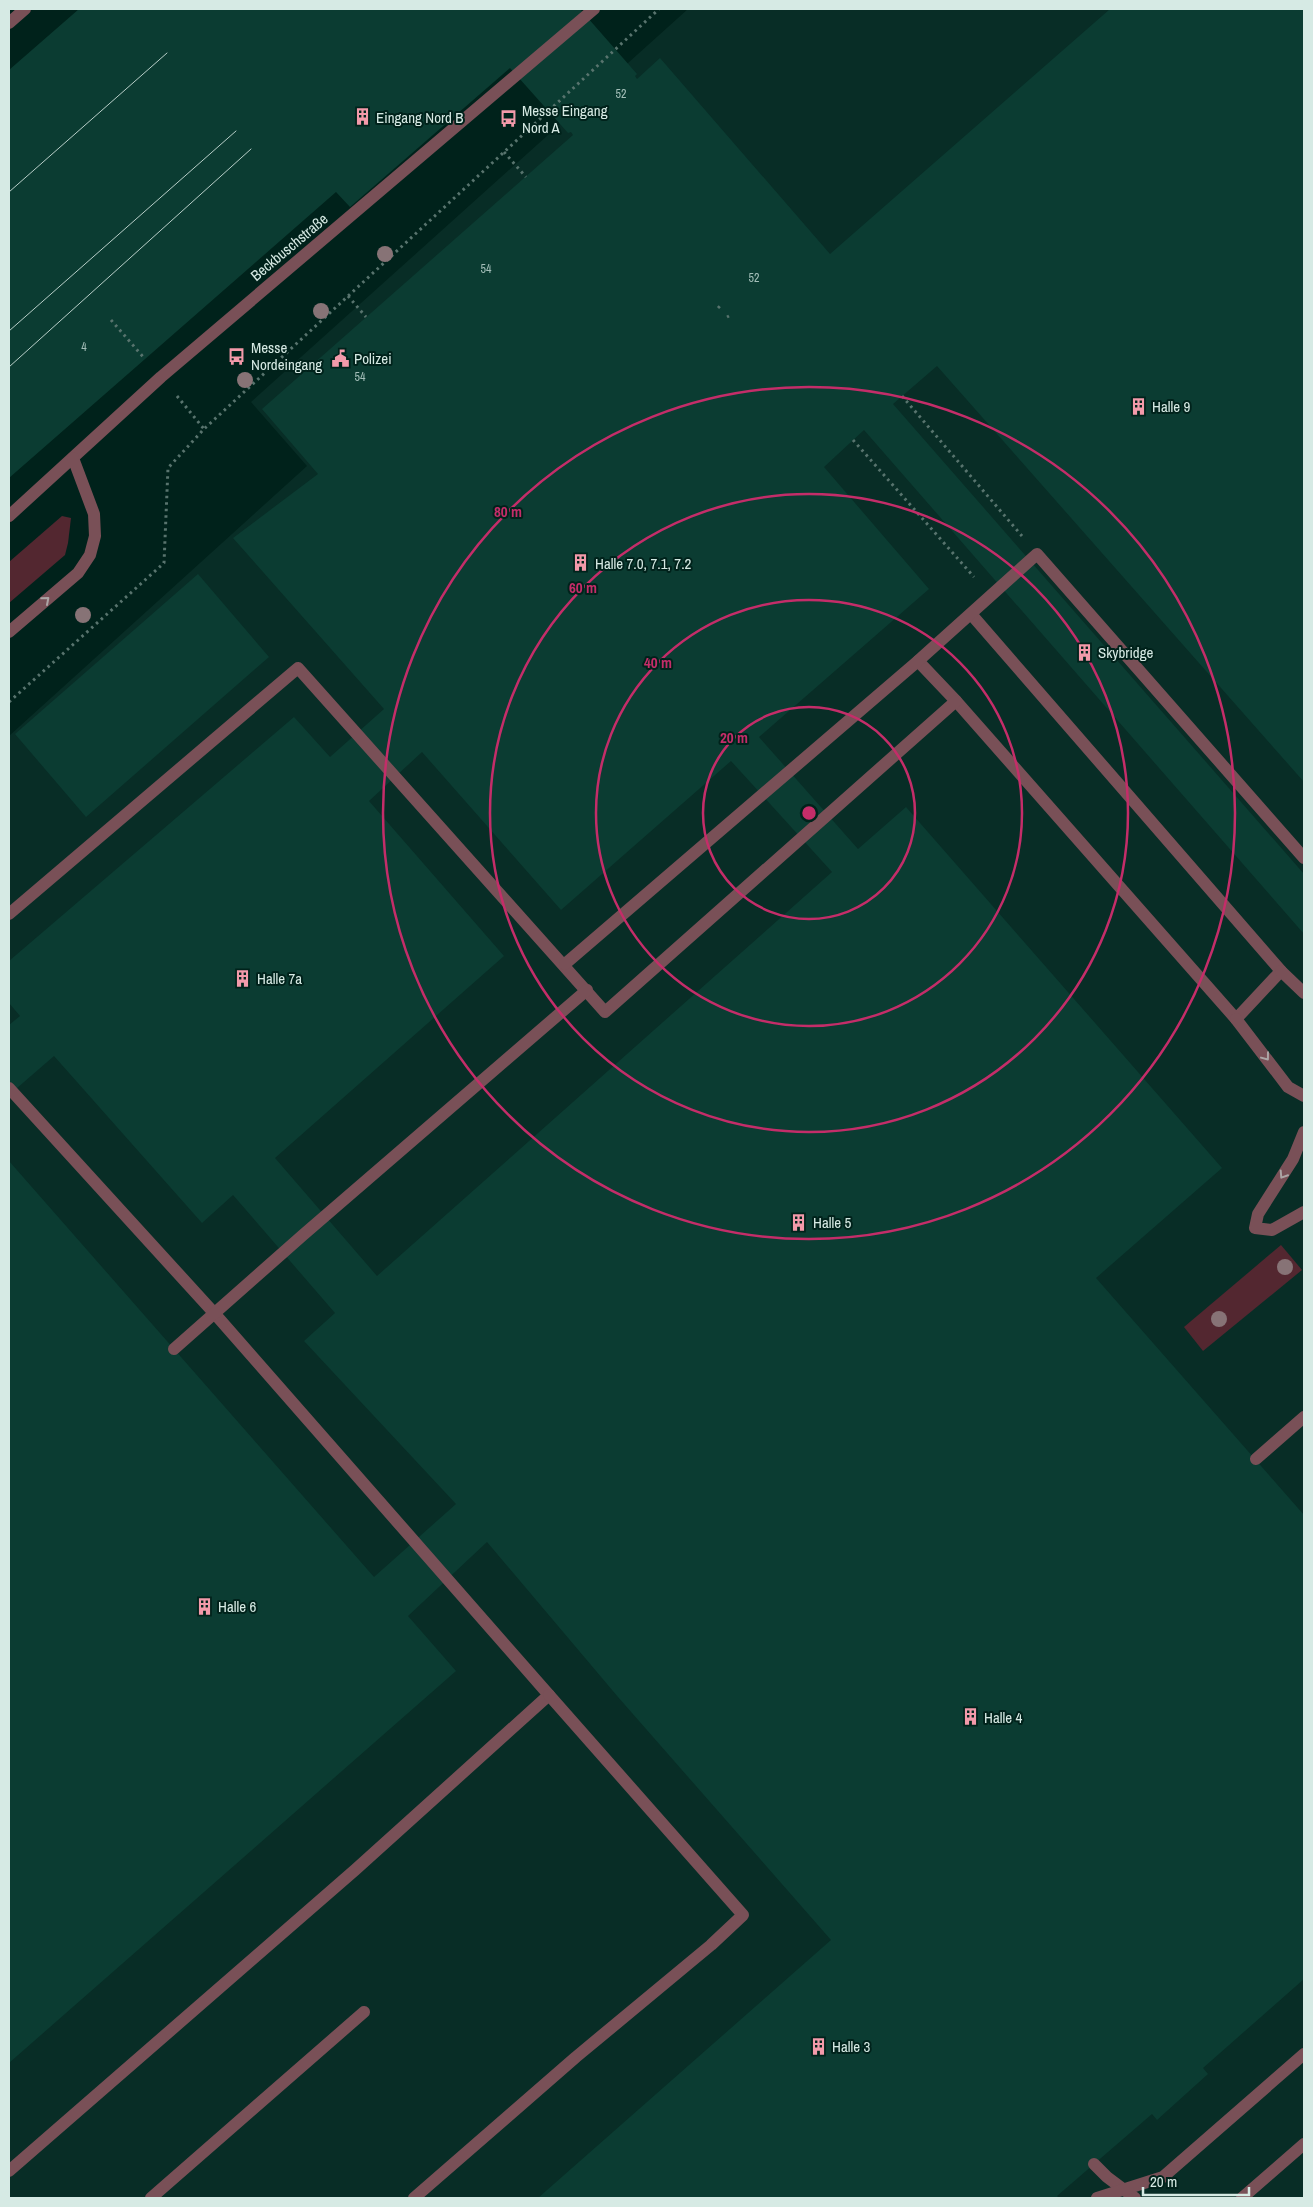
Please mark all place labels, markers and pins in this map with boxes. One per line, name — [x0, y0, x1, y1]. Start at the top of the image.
place label: Messe Eingang Nord A — [522, 100, 608, 138]
building icon: Eingang Nord B — [352, 107, 372, 127]
place label: Eingang Nord B — [376, 107, 464, 128]
bus stop icon: Messe Eingang Nord A — [498, 109, 518, 129]
place label: Messe Nordeingang — [251, 337, 322, 375]
bus stop icon: Messe Nordeingang — [227, 346, 247, 366]
public building icon: Polizei — [330, 348, 350, 368]
place label: Polizei — [354, 348, 392, 369]
building icon: Halle 9 — [1128, 396, 1148, 416]
place label: Halle 9 — [1152, 396, 1190, 417]
building icon: Halle 7.0, 7.1, 7.2 — [571, 553, 591, 573]
place label: Halle 7.0, 7.1, 7.2 — [595, 553, 692, 574]
building icon: Skybridge — [1074, 642, 1094, 662]
place label: Skybridge — [1098, 642, 1154, 663]
centre of rings — [800, 804, 818, 822]
building icon: Halle 7a — [233, 968, 253, 988]
place label: Halle 7a — [257, 968, 302, 989]
building icon: Halle 5 — [789, 1212, 809, 1232]
place label: Halle 5 — [813, 1212, 851, 1233]
building icon: Halle 6 — [194, 1596, 214, 1616]
place label: Halle 6 — [218, 1596, 256, 1617]
building icon: Halle 4 — [960, 1707, 980, 1727]
place label: Halle 4 — [984, 1707, 1022, 1728]
building icon: Halle 3 — [808, 2036, 828, 2056]
place label: Halle 3 — [832, 2036, 870, 2057]

